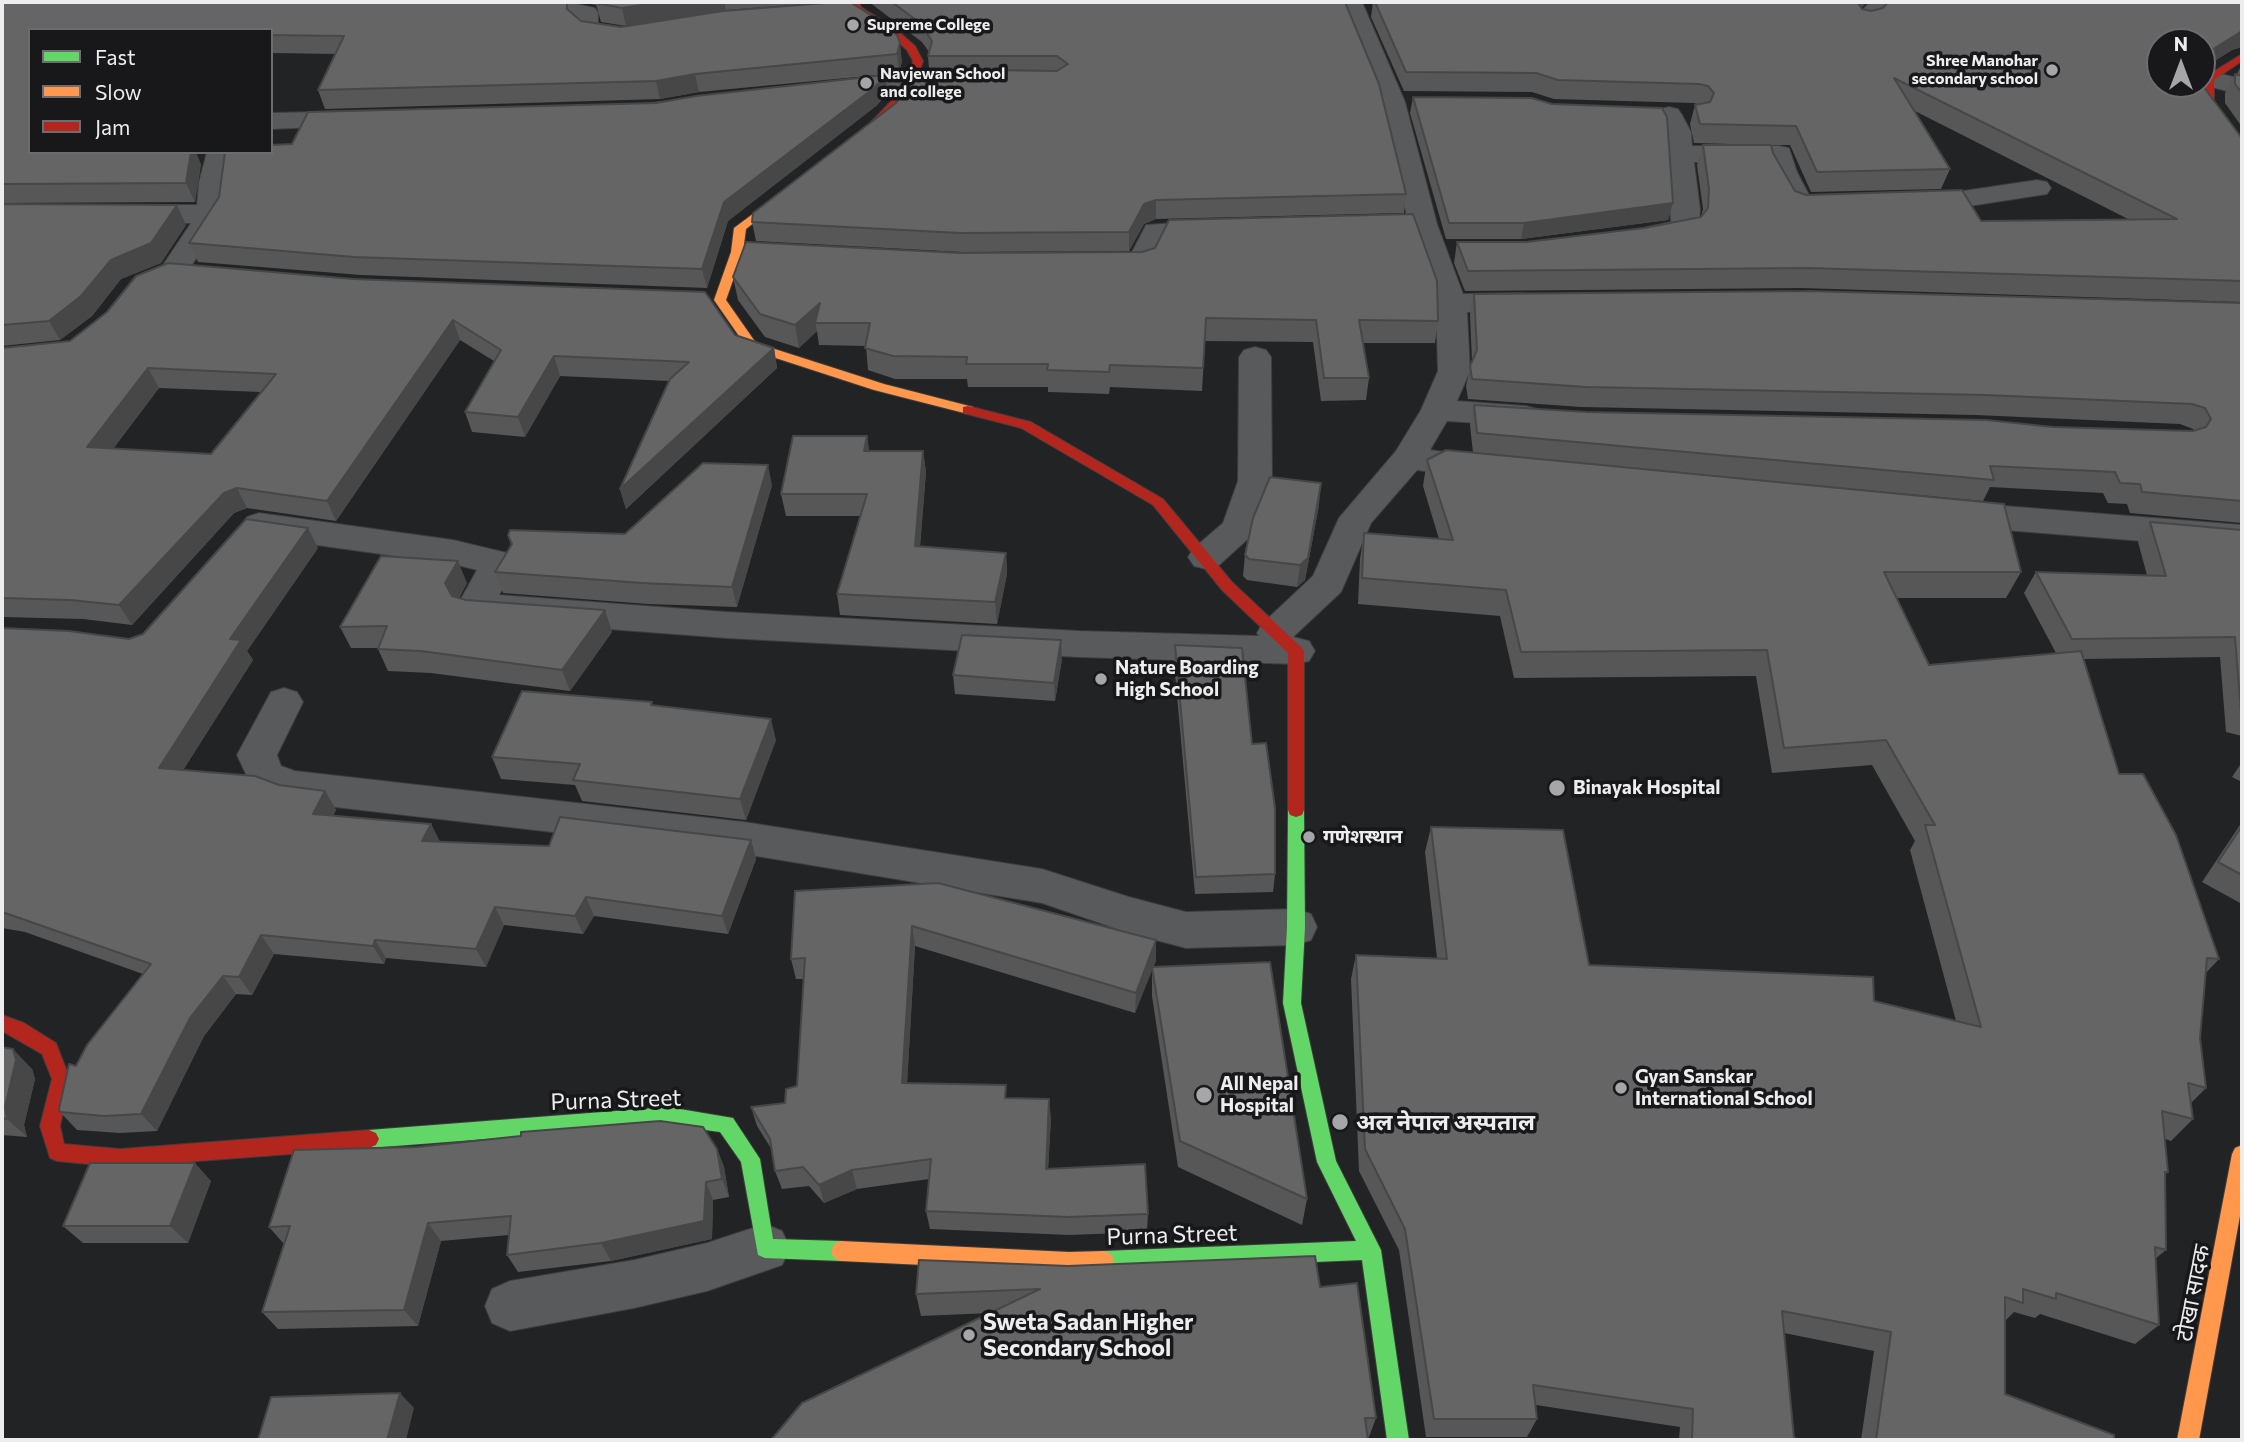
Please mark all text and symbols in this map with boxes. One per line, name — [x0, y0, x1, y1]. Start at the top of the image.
place label: Supreme College — [867, 15, 990, 35]
marker: Supreme College — [845, 17, 861, 33]
legend — [28, 28, 273, 154]
north arrow — [2146, 28, 2216, 98]
text: N — [2174, 32, 2188, 55]
text: Fast — [95, 44, 136, 69]
place label: Shree Manohar secondary school — [1911, 51, 2038, 89]
marker: Shree Manohar secondary school — [2044, 62, 2060, 78]
place label: Navjewan School and college — [880, 64, 1005, 102]
marker: Navjewan School and college — [858, 75, 874, 91]
text: Slow — [95, 79, 142, 104]
text: Jam — [95, 114, 130, 139]
place label: Nature Boarding High School — [1115, 657, 1259, 701]
marker: Nature Boarding High School — [1093, 671, 1109, 687]
place label: Binayak Hospital — [1573, 777, 1720, 799]
marker: Binayak Hospital — [1547, 778, 1567, 798]
place label: गणेशस्थान — [1323, 826, 1403, 848]
marker: गणेशस्थान — [1301, 829, 1317, 845]
place label: Gyan Sanskar International School — [1635, 1066, 1813, 1110]
place label: All Nepal Hospital — [1220, 1073, 1298, 1117]
marker: Gyan Sanskar International School — [1613, 1080, 1629, 1096]
street label: Purna Street — [550, 1084, 682, 1116]
marker: All Nepal Hospital — [1194, 1085, 1214, 1105]
place label: अल नेपाल अस्पताल — [1356, 1108, 1535, 1136]
marker: अल नेपाल अस्पताल — [1330, 1112, 1350, 1132]
street label: Purna Street — [1106, 1219, 1238, 1251]
street label: टोखा सादक — [2170, 1242, 2216, 1344]
place label: Sweta Sadan Higher Secondary School — [983, 1308, 1193, 1362]
marker: Sweta Sadan Higher Secondary School — [961, 1327, 977, 1343]

